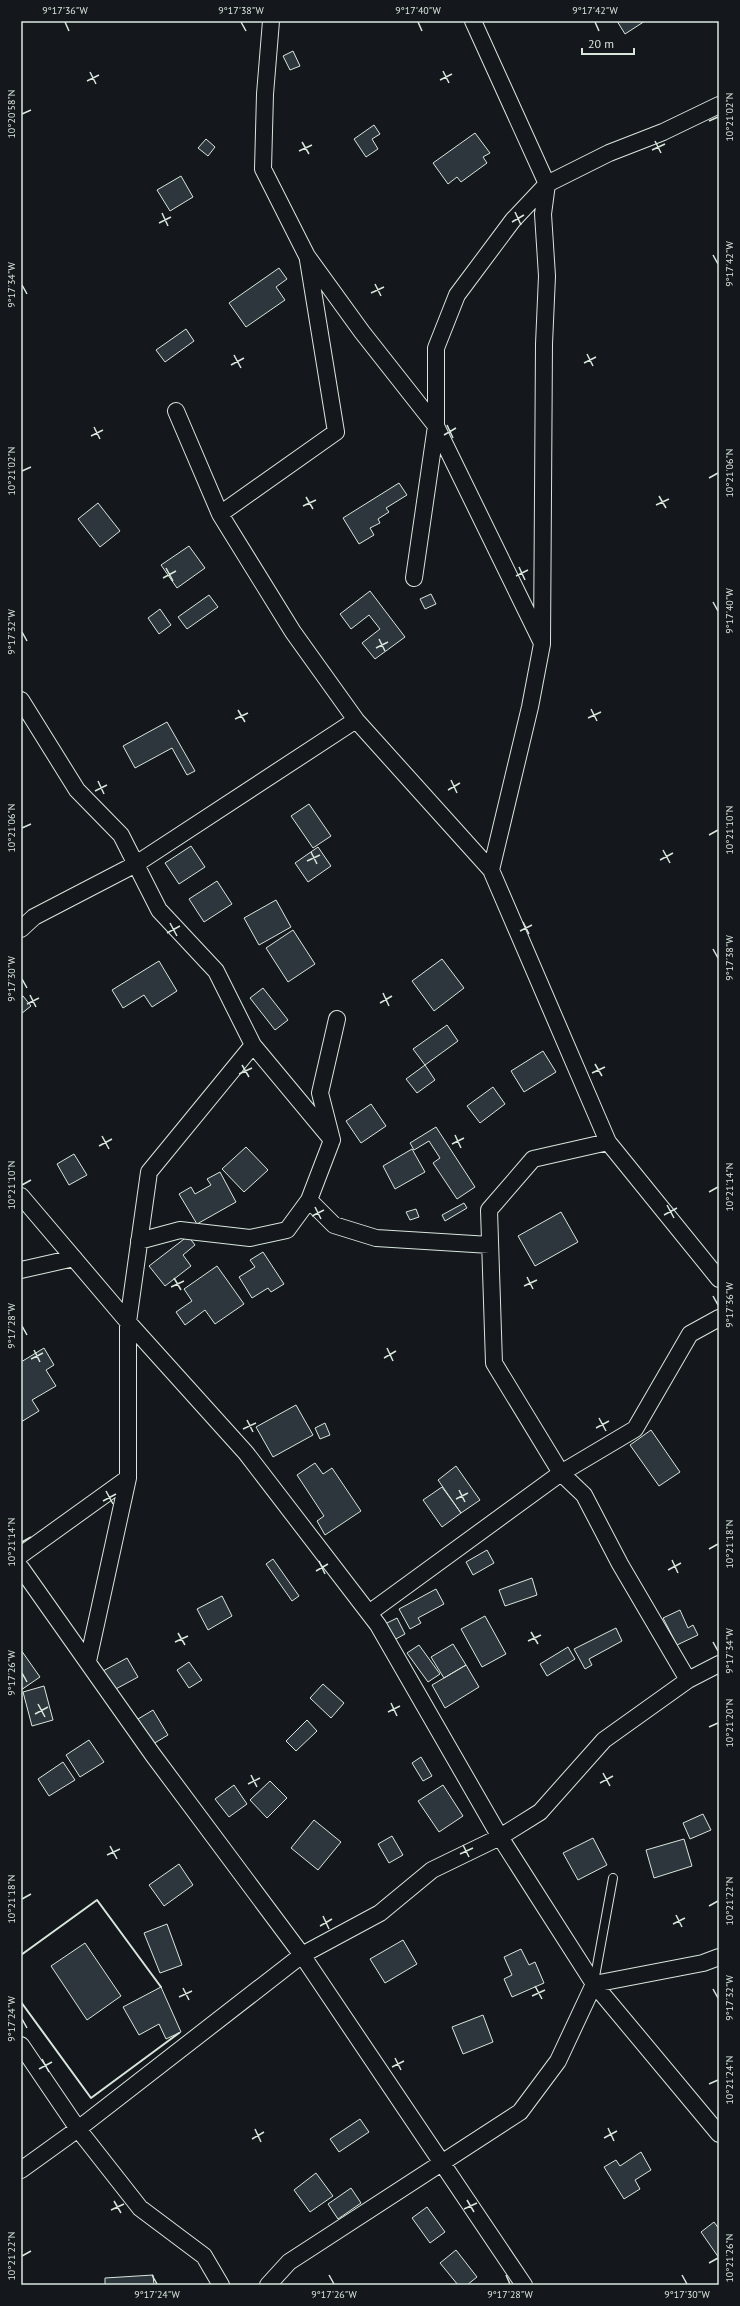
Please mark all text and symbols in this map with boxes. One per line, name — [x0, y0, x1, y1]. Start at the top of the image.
text: 9°17'36"W — [42, 4, 89, 17]
text: 9°17'38"W — [218, 4, 265, 17]
text: 9°17'40"W — [395, 4, 442, 17]
text: 9°17'42"W — [572, 4, 619, 17]
scale bar — [582, 30, 634, 56]
text: 20 m — [588, 36, 614, 51]
text: 10°20'58"N — [5, 89, 18, 139]
text: 10°21'02"N — [723, 92, 736, 142]
text: 9°17'42"W — [723, 240, 736, 287]
text: 9°17'34"W — [5, 261, 18, 308]
text: 10°21'02"N — [5, 446, 18, 496]
text: 10°21'06"N — [723, 448, 736, 498]
text: 9°17'40"W — [723, 587, 736, 634]
text: 9°17'32"W — [5, 608, 18, 655]
text: 10°21'06"N — [5, 803, 18, 853]
text: 10°21'10"N — [723, 805, 736, 855]
text: 9°17'38"W — [723, 934, 736, 981]
text: 9°17'30"W — [5, 955, 18, 1002]
text: 10°21'10"N — [5, 1160, 18, 1210]
text: 10°21'14"N — [723, 1162, 736, 1212]
text: 9°17'36"W — [723, 1281, 736, 1328]
text: 9°17'28"W — [5, 1302, 18, 1349]
text: 10°21'14"N — [5, 1517, 18, 1567]
text: 10°21'18"N — [723, 1519, 736, 1569]
text: 9°17'34"W — [723, 1627, 736, 1674]
text: 9°17'26"W — [5, 1649, 18, 1696]
text: 10°21'20"N — [723, 1698, 736, 1748]
text: 10°21'18"N — [5, 1874, 18, 1924]
text: 10°21'22"N — [723, 1876, 736, 1926]
text: 9°17'32"W — [723, 1974, 736, 2021]
text: 9°17'24"W — [5, 1995, 18, 2042]
text: 10°21'24"N — [723, 2055, 736, 2105]
text: 10°21'22"N — [5, 2231, 18, 2281]
text: 10°21'26"N — [723, 2233, 736, 2283]
text: 9°17'24"W — [134, 2288, 181, 2301]
text: 9°17'26"W — [311, 2288, 358, 2301]
text: 9°17'28"W — [487, 2288, 534, 2301]
text: 9°17'30"W — [664, 2288, 711, 2301]

